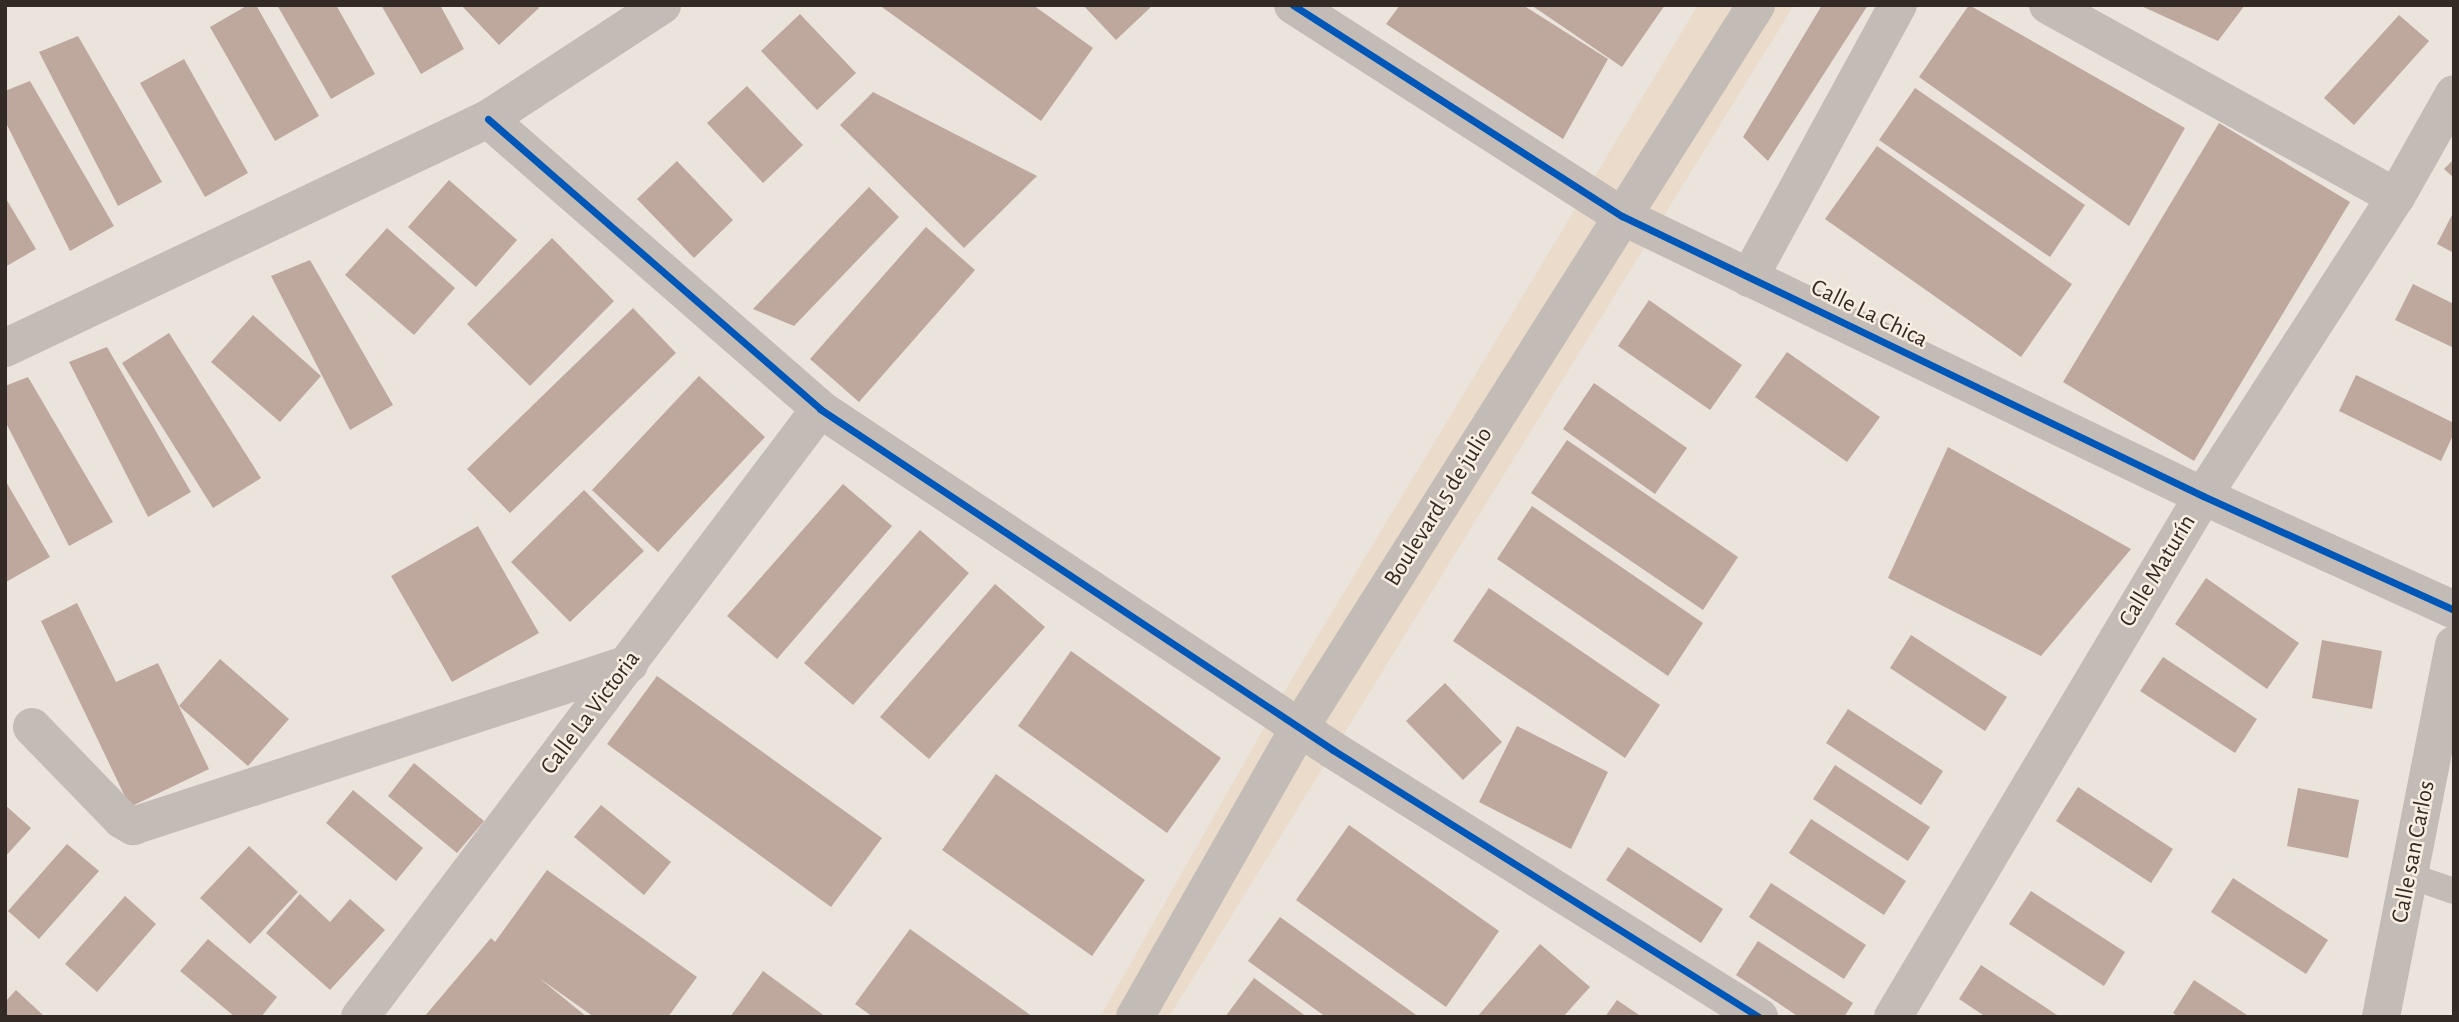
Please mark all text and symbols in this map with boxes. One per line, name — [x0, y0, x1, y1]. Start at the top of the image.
street label: Calle La Chica — [1806, 273, 1932, 355]
street label: Boulevard 5 de julio — [1379, 422, 1499, 592]
street label: Calle Maturín — [2113, 510, 2203, 632]
street label: Calle La Victoria — [535, 645, 647, 781]
street label: Calle san Carlos — [2386, 778, 2442, 926]

